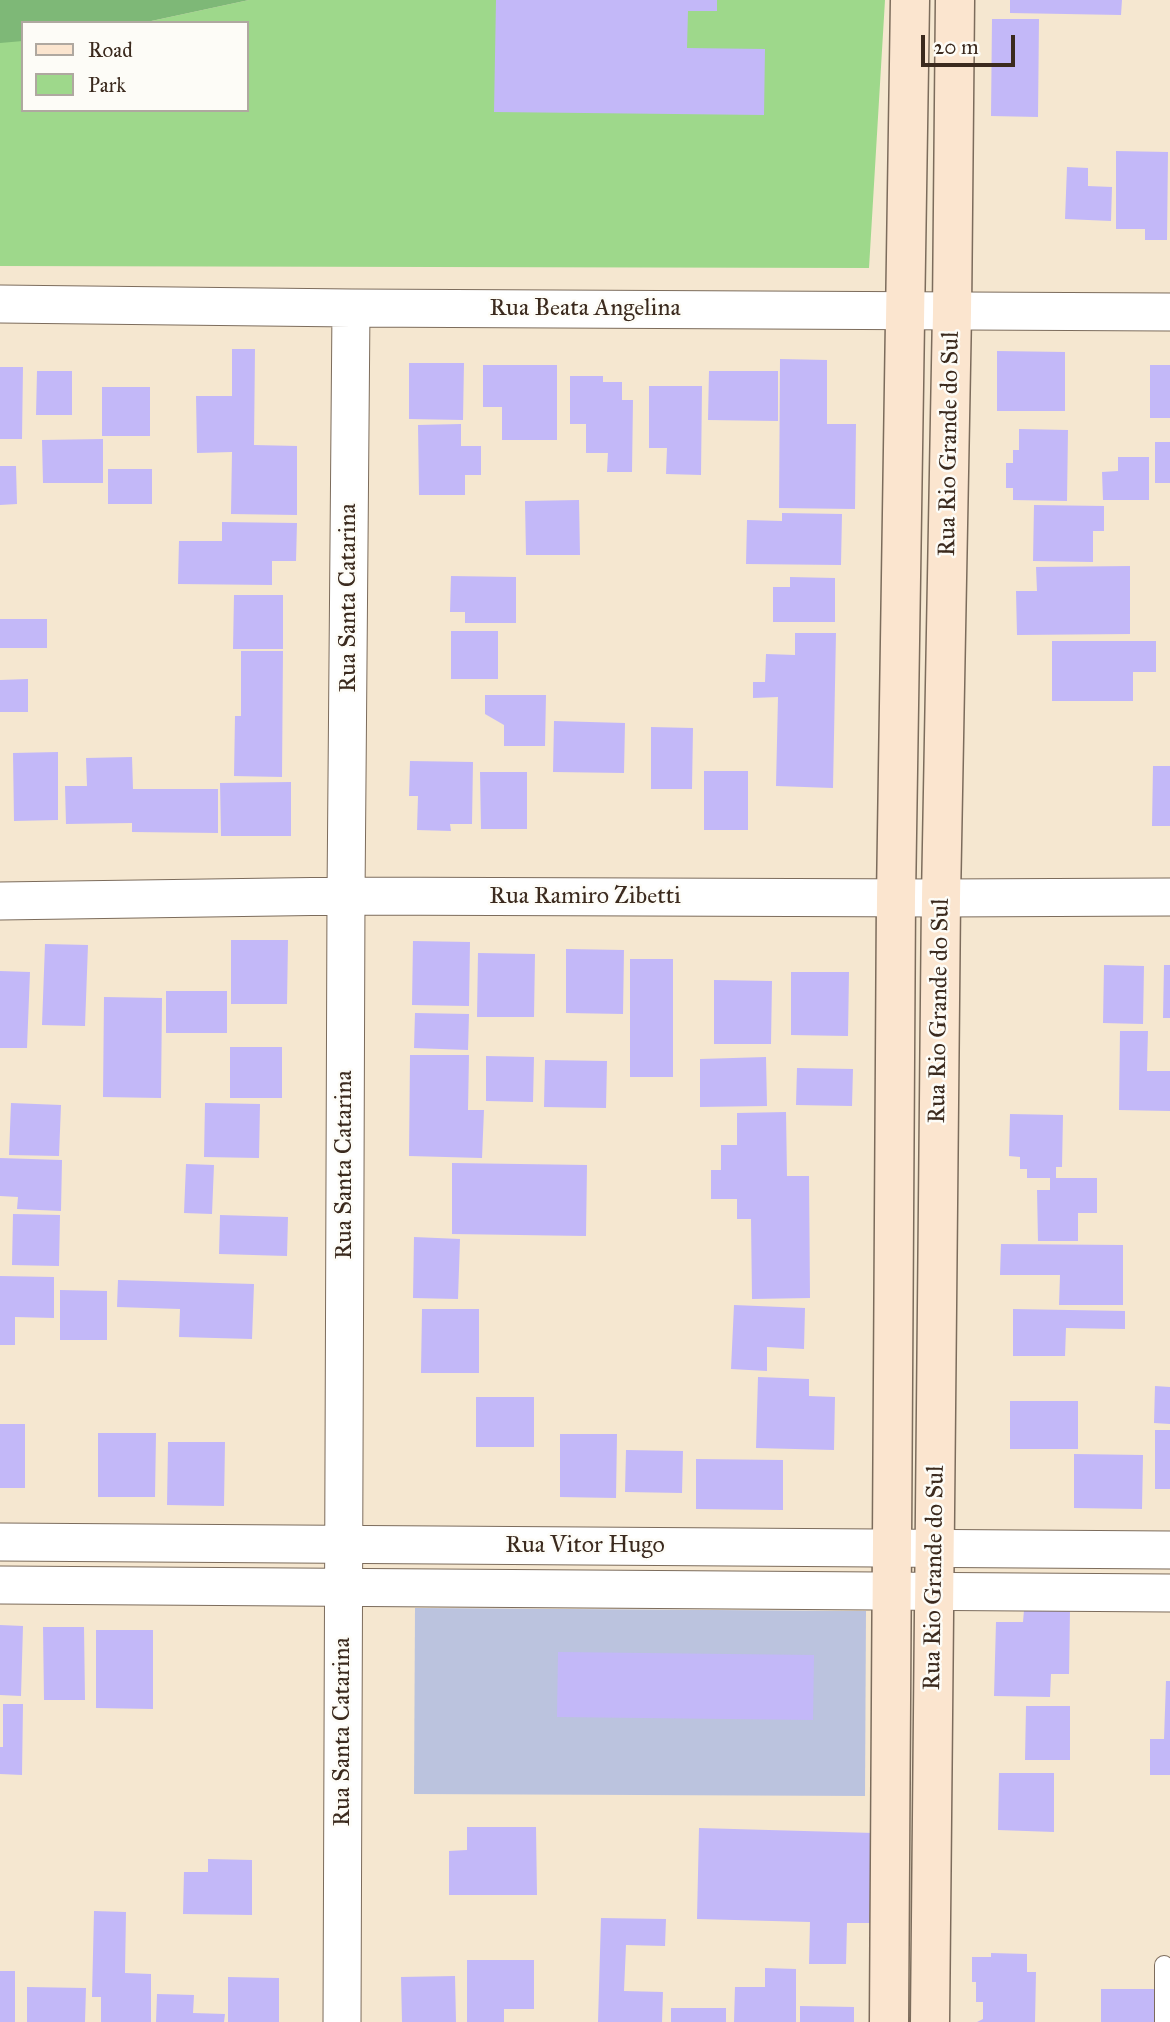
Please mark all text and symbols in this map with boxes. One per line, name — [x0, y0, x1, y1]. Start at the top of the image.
legend — [21, 21, 248, 112]
scale bar — [925, 21, 1020, 65]
text: 20 m — [934, 34, 979, 60]
text: Road — [88, 37, 133, 63]
text: Park — [88, 72, 126, 98]
street label: Rua Beata Angelina — [489, 295, 681, 323]
street label: Rua Rio Grande do Sul — [934, 331, 966, 557]
street label: Rua Santa Catarina — [335, 503, 363, 693]
street label: Rua Ramiro Zibetti — [489, 883, 681, 911]
street label: Rua Rio Grande do Sul — [924, 898, 956, 1124]
street label: Rua Santa Catarina — [331, 1070, 359, 1260]
street label: Rua Rio Grande do Sul — [919, 1465, 951, 1691]
street label: Rua Vitor Hugo — [505, 1532, 665, 1560]
street label: Rua Santa Catarina — [329, 1637, 357, 1827]

